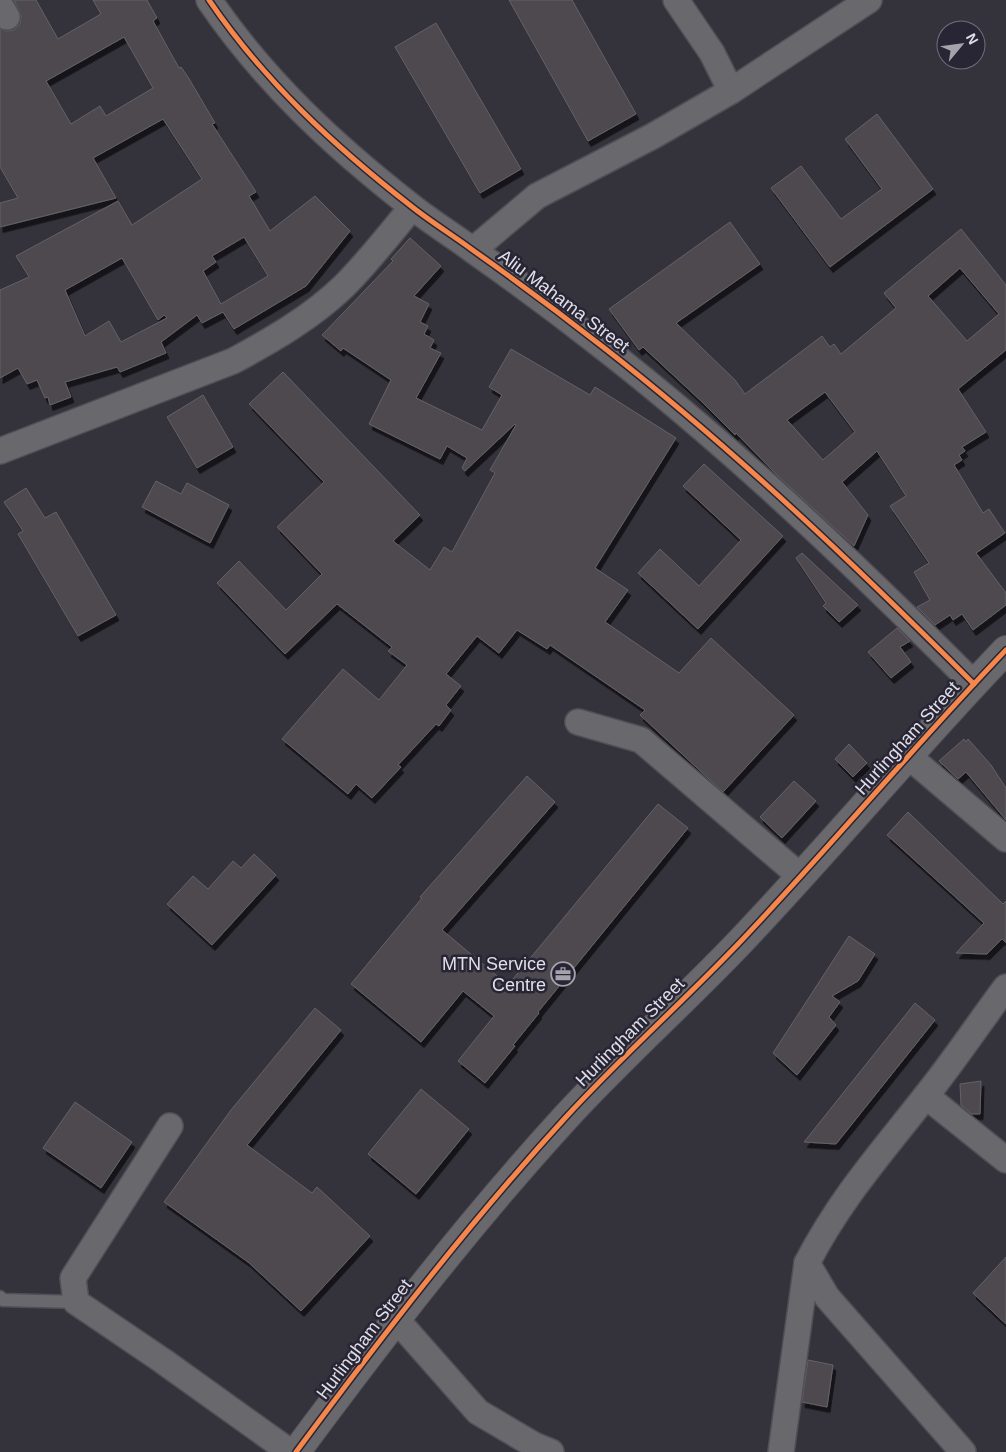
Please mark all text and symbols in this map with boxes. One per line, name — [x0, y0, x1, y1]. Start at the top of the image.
north arrow — [936, 20, 986, 70]
text: N — [963, 30, 982, 47]
street label: Aliu Mahama Street — [495, 245, 633, 357]
street label: Hurlingham Street — [851, 677, 963, 799]
place label: MTN Service Centre — [442, 954, 546, 995]
office icon: MTN Service Centre — [550, 961, 576, 987]
street label: Hurlingham Street — [572, 974, 688, 1090]
street label: Hurlingham Street — [312, 1275, 416, 1403]

